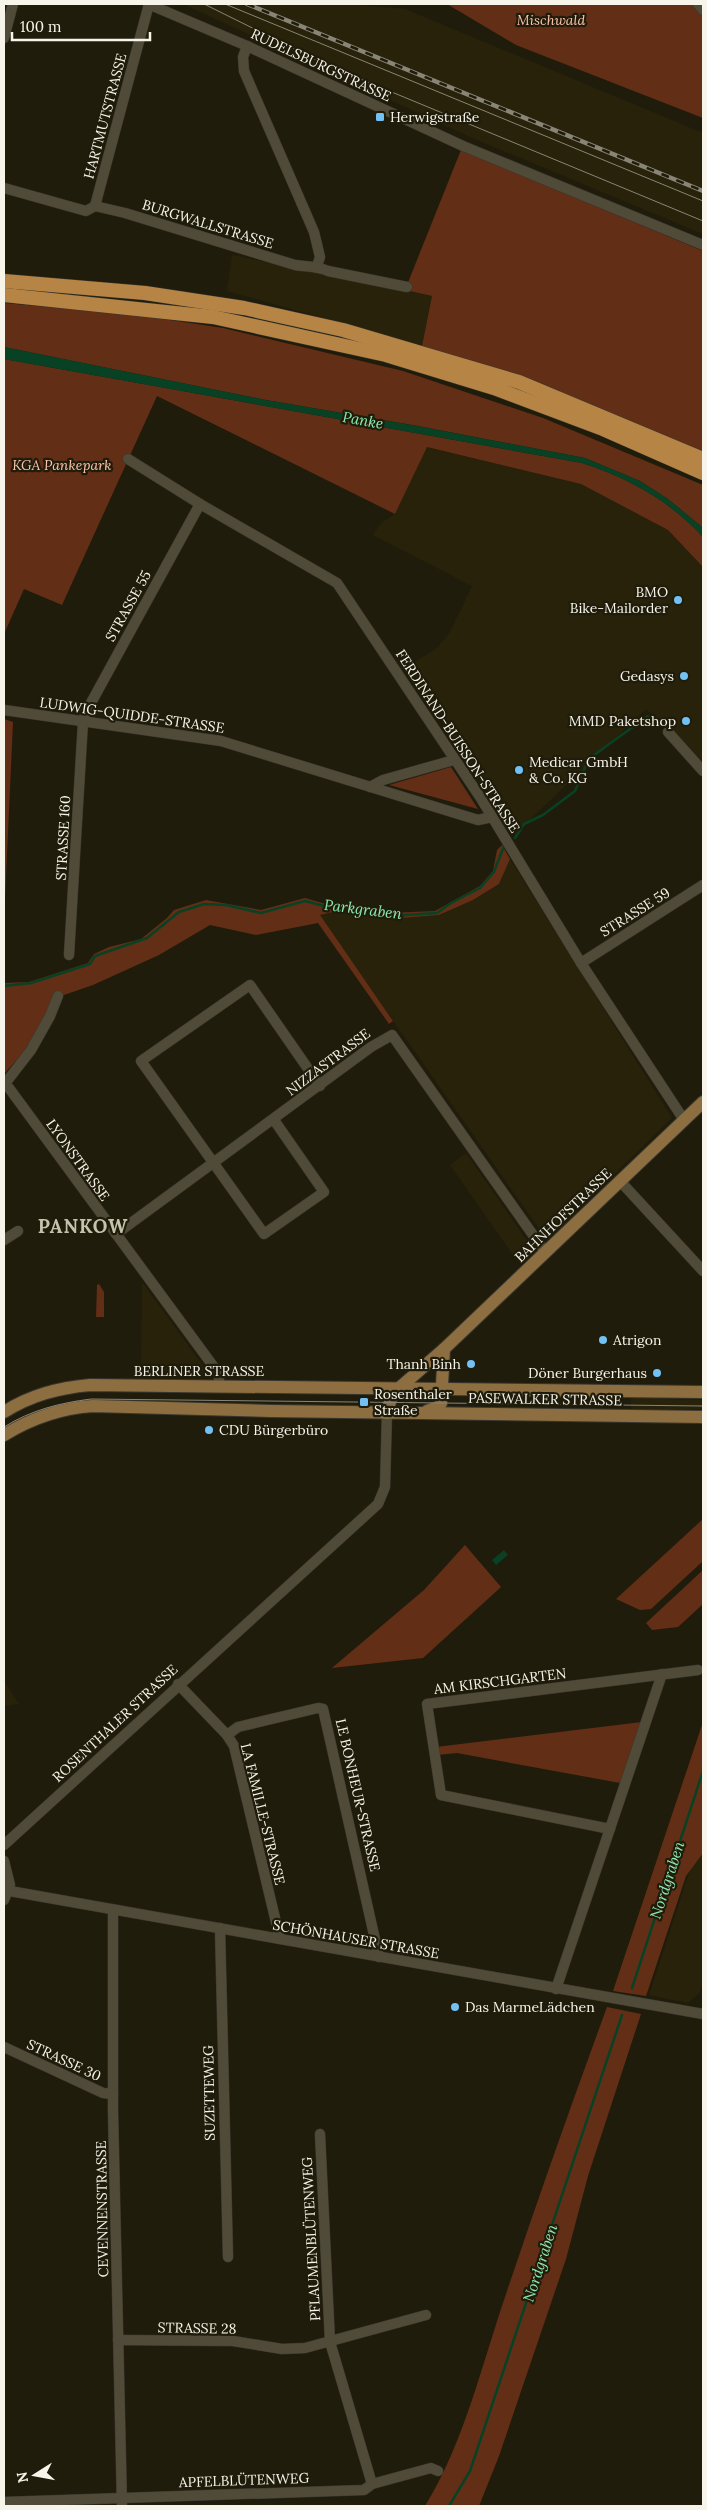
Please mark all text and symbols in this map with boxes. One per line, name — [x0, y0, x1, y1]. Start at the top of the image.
scale bar — [12, 10, 150, 42]
park label: Mischwald — [517, 11, 585, 29]
text: 100 m — [20, 17, 61, 36]
street label: RUDELSBURGSTRASSE — [248, 25, 394, 106]
street label: HARTMUTSTRASSE — [80, 51, 131, 181]
place label: Herwigstraße — [390, 108, 480, 126]
marker: Herwigstraße — [374, 111, 386, 123]
street label: BURGWALLSTRASSE — [140, 195, 276, 253]
water label: Panke — [341, 407, 385, 433]
park label: KGA Pankepark — [12, 456, 112, 474]
street label: STRASSE 55 — [101, 567, 155, 645]
place label: BMO Bike-Mailorder — [570, 583, 668, 617]
marker: BMO Bike-Mailorder — [672, 594, 684, 606]
street label: FERDINAND-BUISSON-STRASSE — [392, 646, 524, 836]
place label: Gedasys — [620, 667, 674, 685]
marker: Gedasys — [678, 670, 690, 682]
street label: LUDWIG-QUIDDE-STRASSE — [38, 693, 226, 737]
place label: MMD Paketshop — [569, 712, 676, 730]
marker: MMD Paketshop — [680, 715, 692, 727]
place label: Medicar GmbH & Co. KG — [529, 753, 628, 787]
marker: Medicar GmbH & Co. KG — [513, 764, 525, 776]
street label: STRASSE 160 — [52, 795, 74, 881]
street label: STRASSE 59 — [597, 883, 673, 941]
water label: Parkgraben — [323, 895, 404, 923]
street label: NIZZASTRASSE — [282, 1024, 374, 1100]
street label: LYONSTRASSE — [42, 1115, 114, 1205]
street label: BAHNHOFSTRASSE — [511, 1164, 615, 1266]
district label: PANKOW — [38, 1214, 128, 1238]
place label: Atrigon — [612, 1331, 662, 1349]
marker: Atrigon — [597, 1334, 609, 1346]
place label: Thanh Binh — [386, 1355, 461, 1373]
marker: Thanh Binh — [465, 1358, 477, 1370]
street label: BERLINER STRASSE — [134, 1362, 265, 1380]
place label: Döner Burgerhaus — [528, 1364, 647, 1382]
marker: Döner Burgerhaus — [651, 1367, 663, 1379]
place label: Rosenthaler Straße — [374, 1385, 452, 1419]
street label: PASEWALKER STRASSE — [468, 1389, 622, 1409]
marker: Rosenthaler Straße — [358, 1396, 370, 1408]
place label: CDU Bürgerbüro — [219, 1421, 328, 1439]
marker: CDU Bürgerbüro — [203, 1424, 215, 1436]
street label: ROSENTHALER STRASSE — [49, 1660, 182, 1786]
street label: AM KIRSCHGARTEN — [432, 1664, 568, 1698]
street label: LE BONHEUR-STRASSE — [332, 1717, 384, 1873]
street label: LA FAMILLE-STRASSE — [237, 1741, 289, 1887]
water label: Nordgraben — [646, 1838, 689, 1921]
street label: SCHÖNHAUSER STRASSE — [271, 1915, 441, 1963]
place label: Das MarmeLädchen — [465, 1998, 595, 2016]
marker: Das MarmeLädchen — [449, 2001, 461, 2013]
street label: STRASSE 30 — [24, 2035, 104, 2085]
street label: SUZETTEWEG — [199, 2045, 219, 2141]
street label: CEVENNENSTRASSE — [92, 2140, 112, 2278]
street label: PFLAUMENBLÜTENWEG — [298, 2156, 324, 2322]
water label: Nordgraben — [519, 2221, 562, 2304]
street label: STRASSE 28 — [157, 2318, 237, 2338]
north arrow — [10, 2450, 60, 2500]
street label: APFELBLÜTENWEG — [178, 2469, 310, 2491]
text: N — [12, 2470, 32, 2485]

